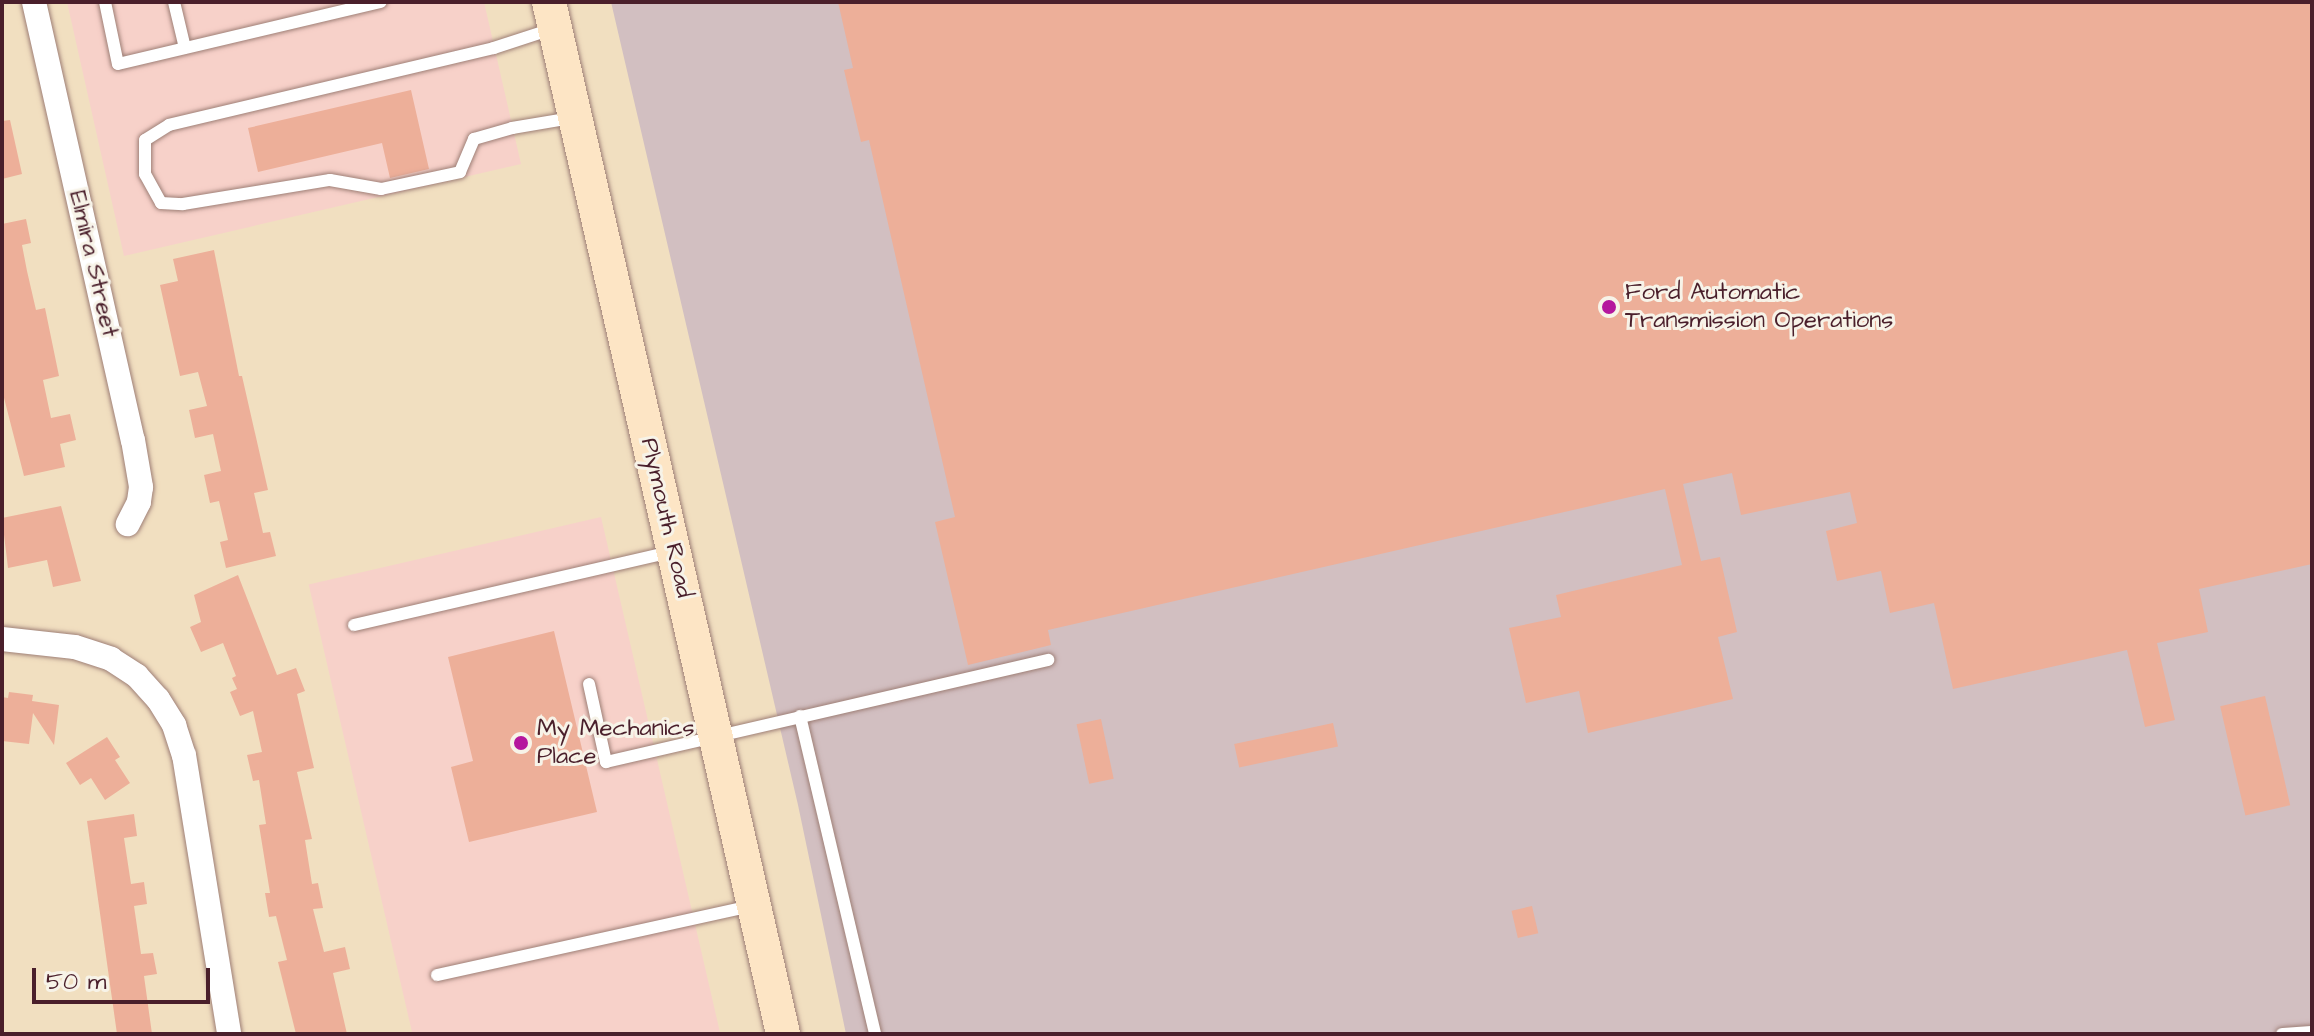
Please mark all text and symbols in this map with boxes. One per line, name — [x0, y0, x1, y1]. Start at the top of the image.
street label: Elmira Street — [62, 188, 124, 340]
place label: Ford Automatic Transmission Operations — [1625, 279, 1893, 335]
marker: Ford Automatic Transmission Operations — [1600, 298, 1618, 316]
street label: Plymouth Road — [634, 435, 698, 601]
place label: My Mechanics Place — [537, 715, 695, 771]
marker: My Mechanics Place — [512, 734, 530, 752]
scale bar — [36, 952, 214, 1002]
text: 50 m — [46, 965, 106, 999]

